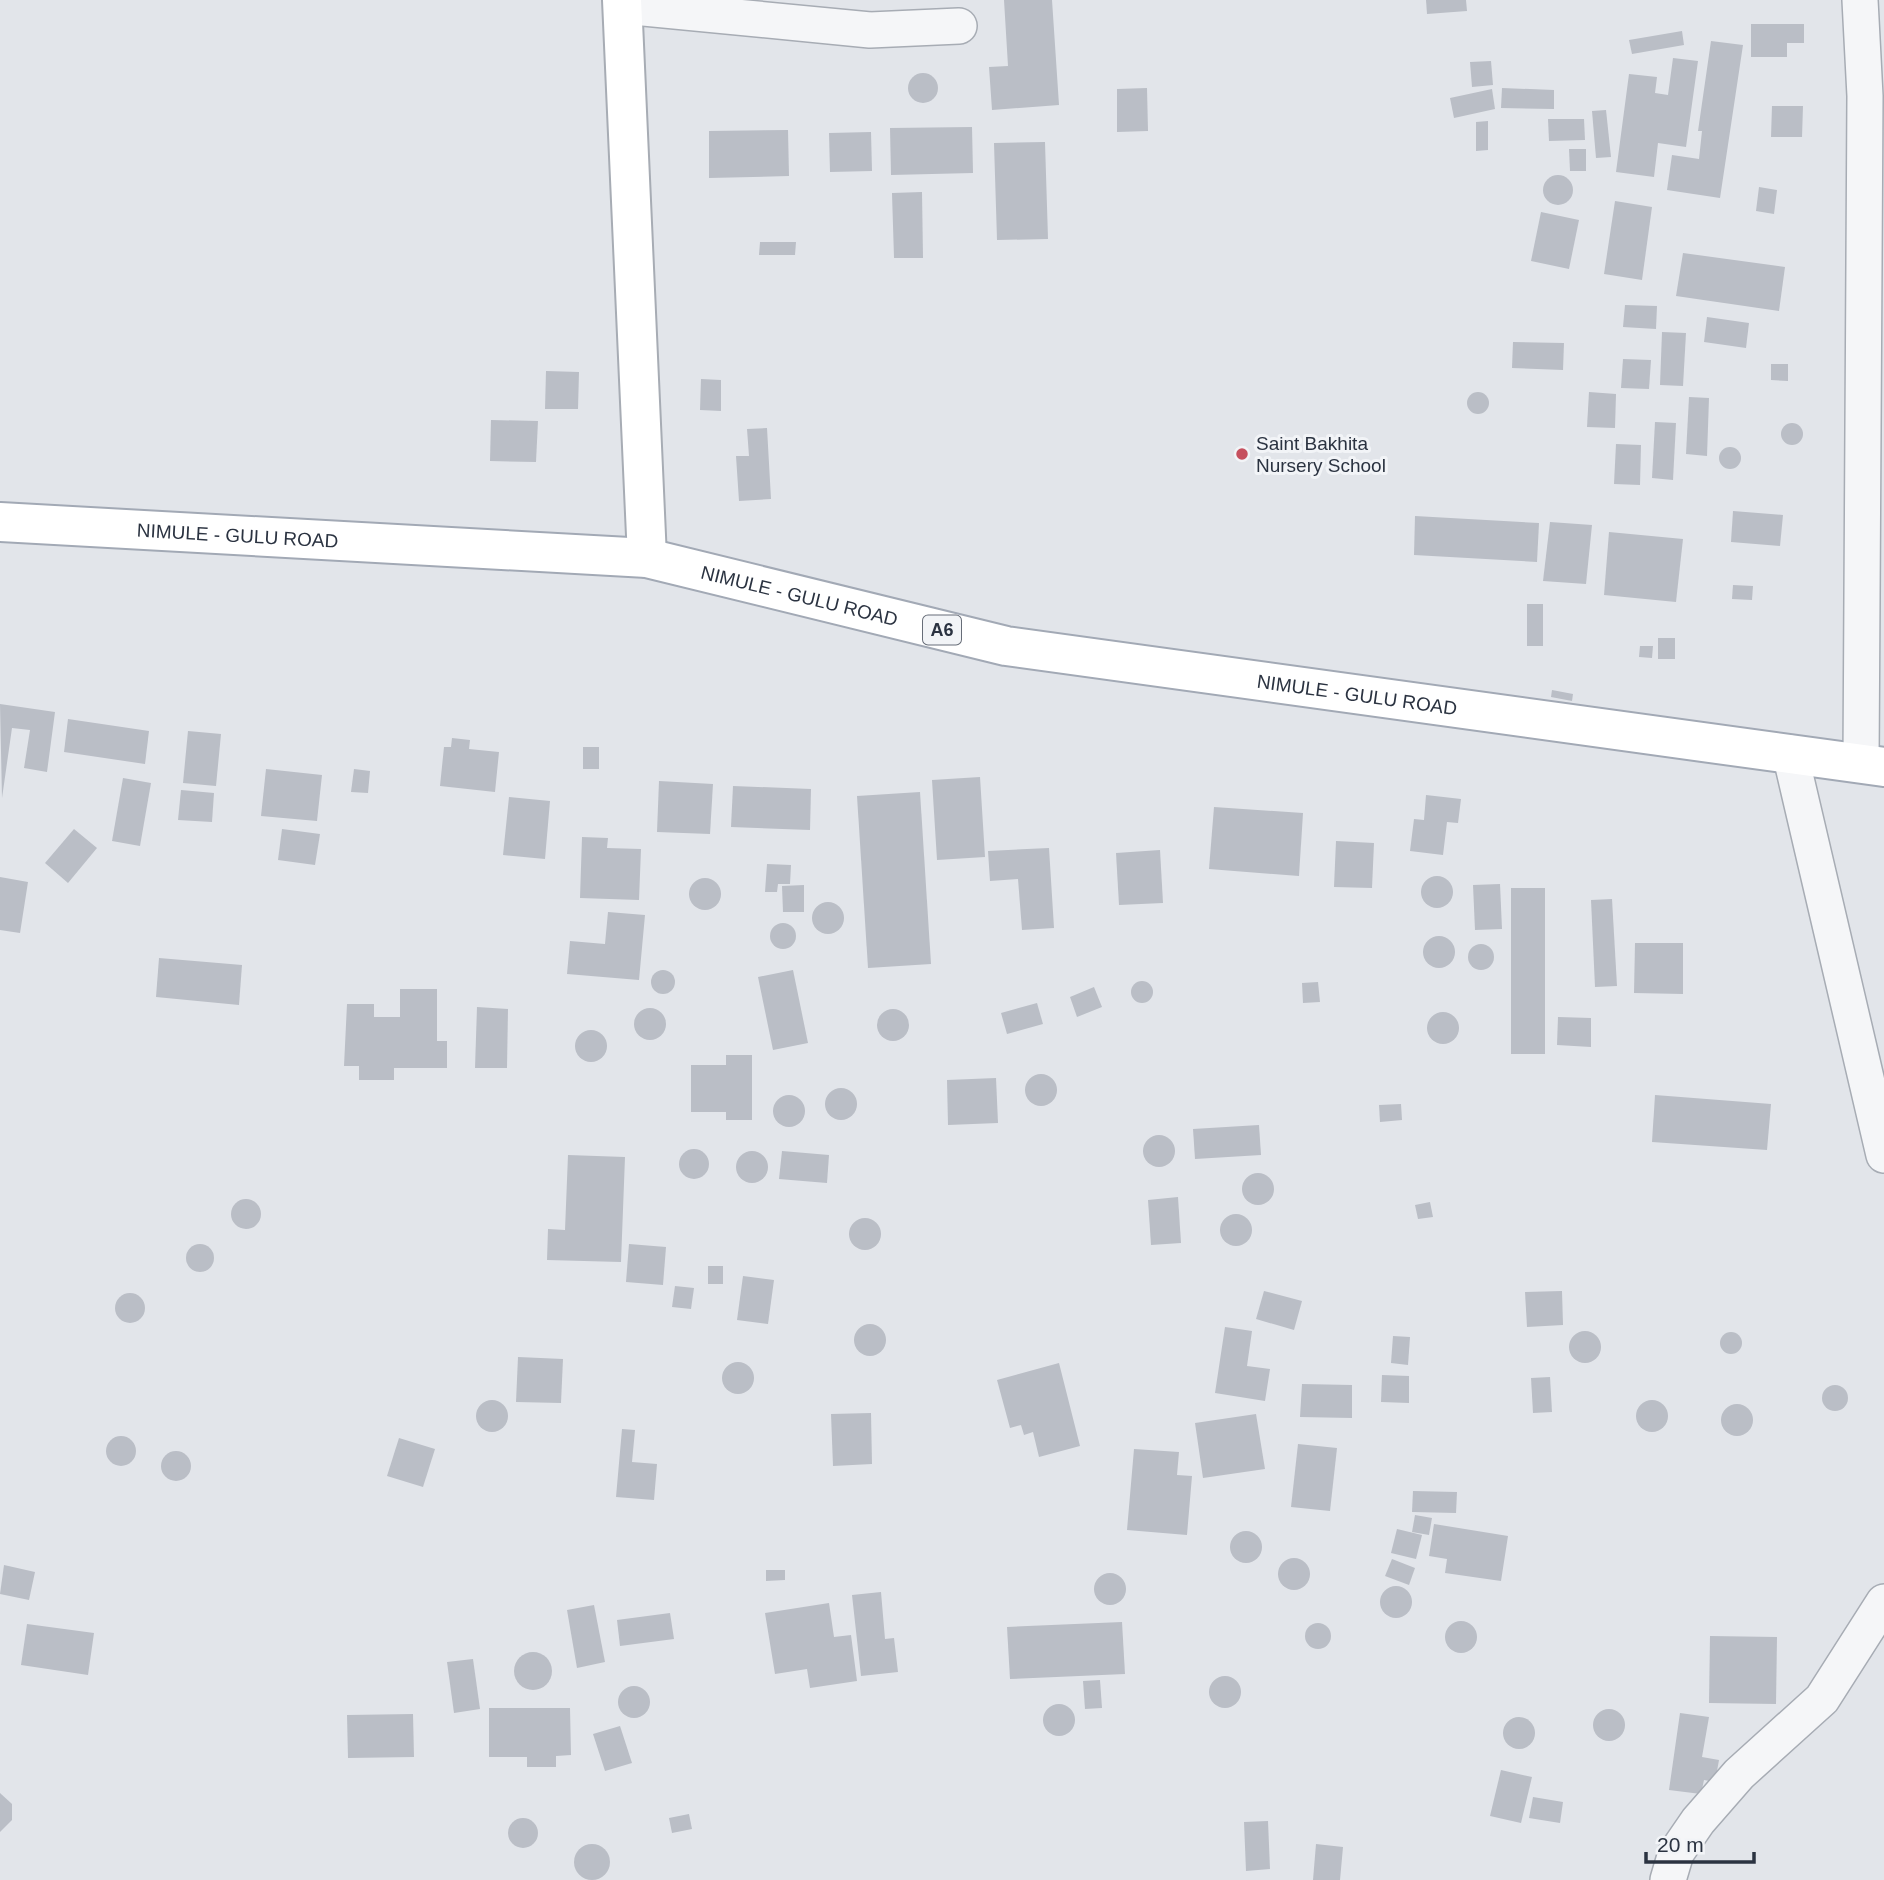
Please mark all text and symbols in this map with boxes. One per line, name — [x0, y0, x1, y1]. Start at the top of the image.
place label: Saint Bakhita Nursery School — [1256, 433, 1386, 476]
marker: Saint Bakhita Nursery School — [1234, 446, 1250, 462]
street label: NIMULE - GULU ROAD — [136, 519, 339, 551]
street label: NIMULE - GULU ROAD — [699, 561, 900, 630]
road number: A6 — [923, 616, 961, 644]
street label: NIMULE - GULU ROAD — [1256, 670, 1458, 719]
scale bar — [1646, 1820, 1755, 1864]
text: 20 m — [1657, 1833, 1704, 1856]

